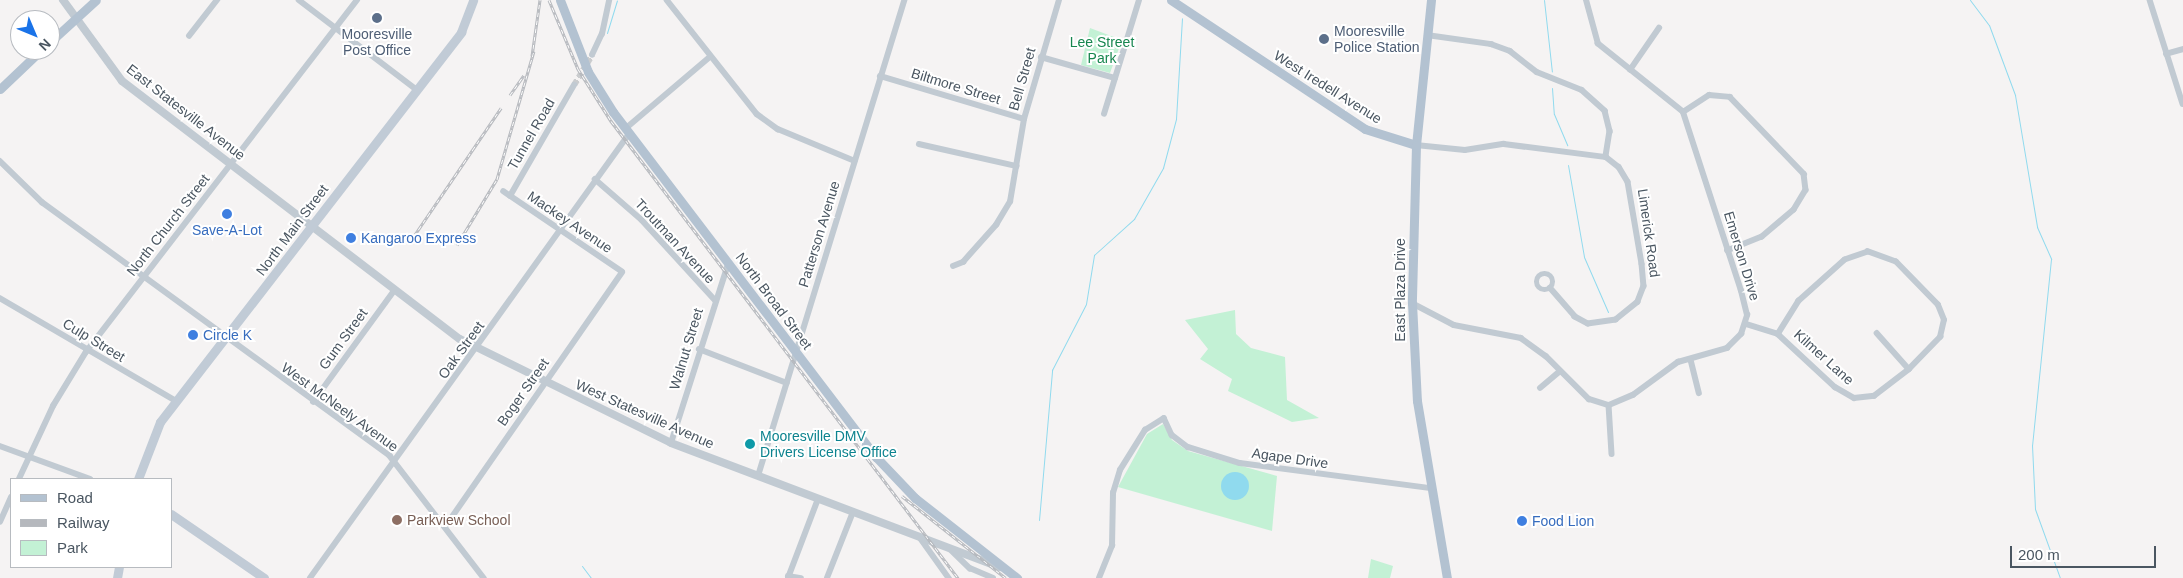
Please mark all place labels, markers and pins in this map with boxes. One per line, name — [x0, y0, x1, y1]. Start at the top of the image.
marker: Mooresville Post Office — [371, 12, 383, 24]
place label: Mooresville Police Station — [1334, 23, 1420, 56]
place label: Mooresville Post Office — [342, 26, 412, 58]
marker: Mooresville Police Station — [1318, 33, 1330, 45]
marker: Save-A-Lot — [221, 208, 233, 220]
place label: Save-A-Lot — [192, 222, 262, 238]
place label: Kangaroo Express — [361, 230, 476, 246]
marker: Kangaroo Express — [345, 232, 357, 244]
place label: Circle K — [203, 327, 252, 343]
marker: Circle K — [187, 329, 199, 341]
place label: Mooresville DMV Drivers License Office — [760, 428, 897, 461]
marker: Mooresville DMV Drivers License Office — [744, 438, 756, 450]
place label: Parkview School — [407, 512, 510, 528]
place label: Food Lion — [1532, 513, 1594, 529]
marker: Parkview School — [391, 514, 403, 526]
marker: Food Lion — [1516, 515, 1528, 527]

